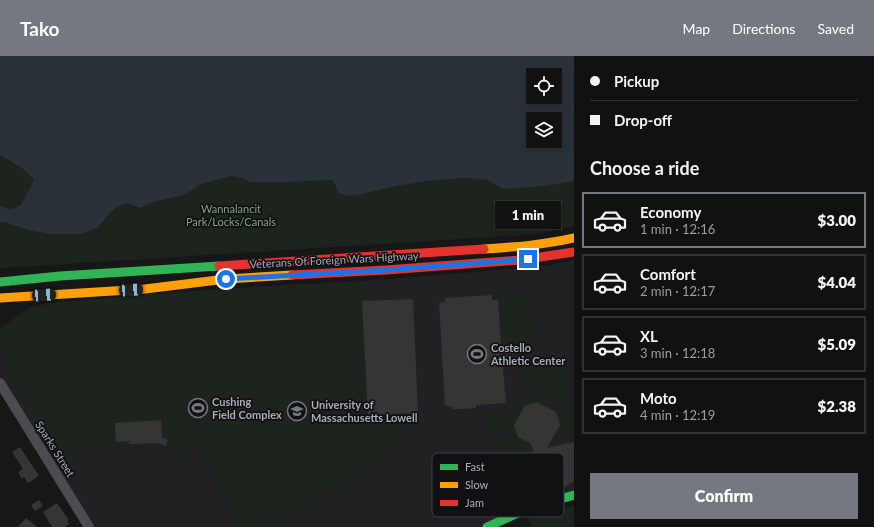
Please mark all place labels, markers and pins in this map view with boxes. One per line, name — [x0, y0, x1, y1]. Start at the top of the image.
place label: Costello Athletic Center — [490, 341, 566, 367]
sports icon: Costello Athletic Center — [466, 343, 488, 365]
place label: Cushing Field Complex — [212, 395, 282, 421]
sports icon: Cushing Field Complex — [187, 397, 209, 419]
place label: University of Massachusetts Lowell — [311, 398, 418, 424]
school or university icon: University of Massachusetts Lowell — [286, 400, 308, 422]

